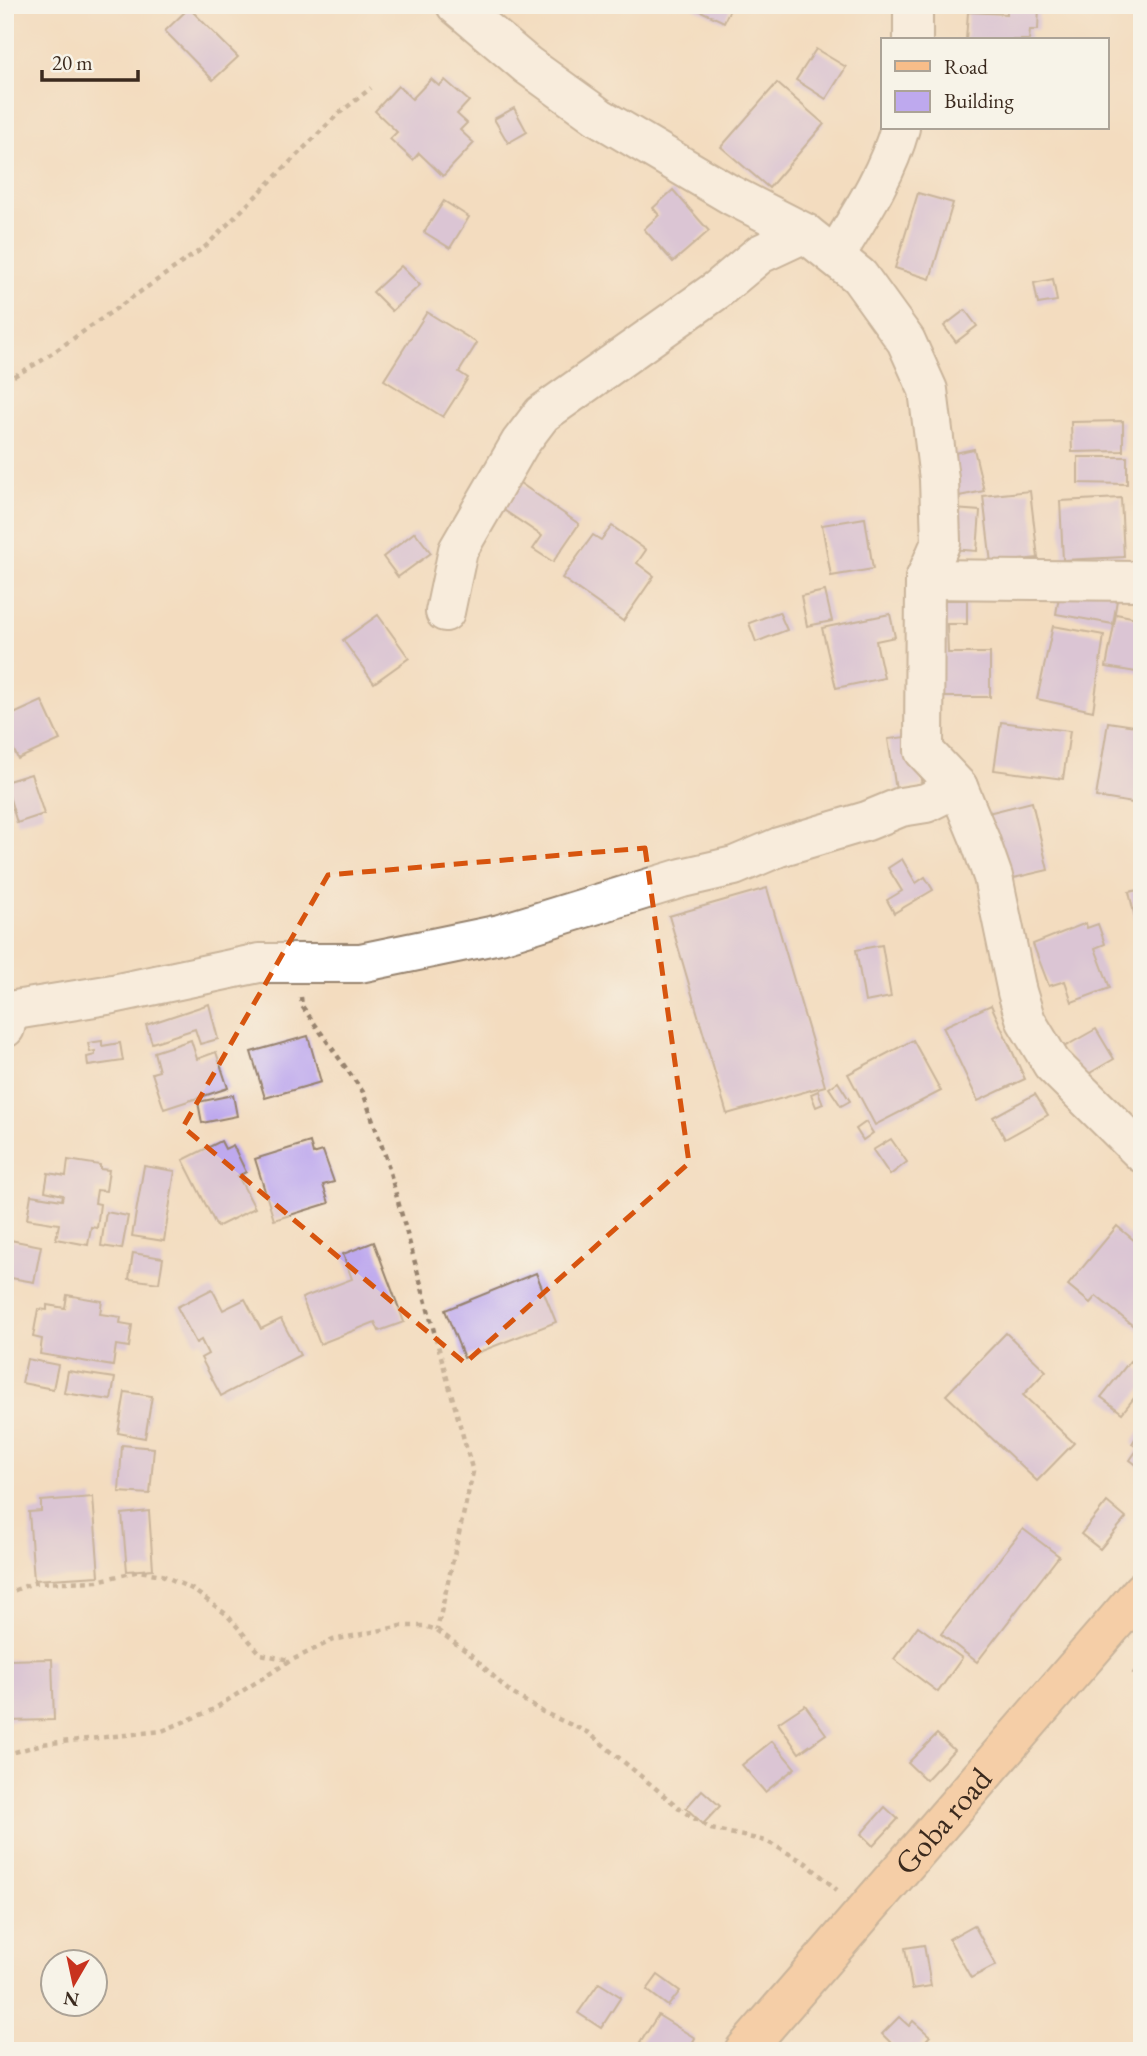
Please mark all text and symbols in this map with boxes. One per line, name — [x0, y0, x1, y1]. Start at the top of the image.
scale bar — [42, 38, 138, 82]
legend — [881, 38, 1108, 130]
text: 20 m — [52, 49, 93, 76]
text: Road — [944, 53, 988, 80]
text: Building — [944, 87, 1014, 114]
street label: Goba road — [885, 1758, 1002, 1884]
north arrow — [38, 1948, 108, 2018]
text: N — [61, 1986, 81, 2013]

